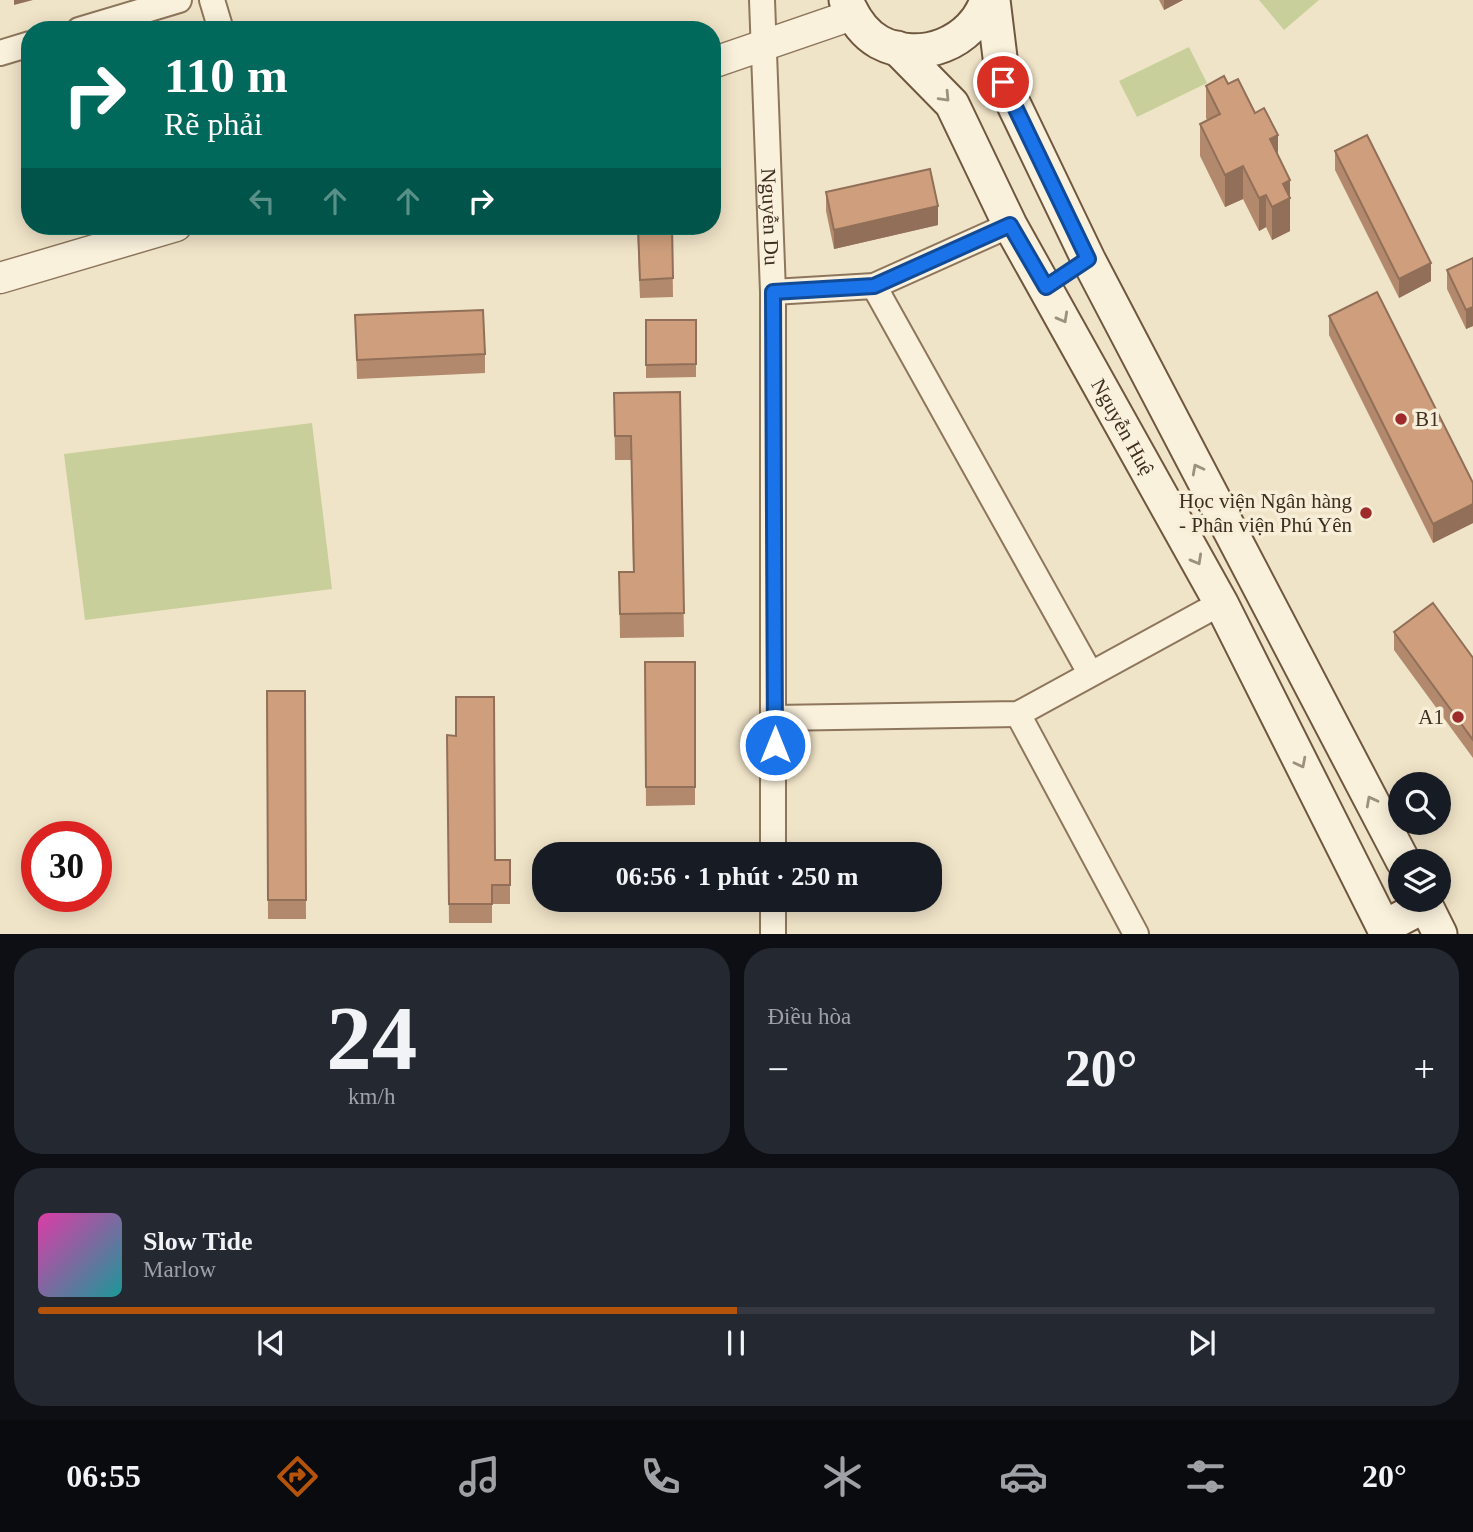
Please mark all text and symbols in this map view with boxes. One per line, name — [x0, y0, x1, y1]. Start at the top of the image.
text: 110 m — [164, 48, 288, 103]
icon: right — [49, 49, 140, 140]
pin — [973, 52, 1033, 112]
icon: arrive — [984, 63, 1022, 101]
one-way arrow — [936, 89, 949, 102]
text: Rẽ phải — [164, 106, 263, 142]
street label: Nguyễn Du — [756, 168, 784, 266]
icon: left — [243, 182, 281, 220]
icon: ahead — [316, 182, 354, 220]
icon: ahead — [389, 182, 427, 220]
icon: right — [462, 182, 500, 220]
one-way arrow — [1055, 311, 1068, 324]
street label: Nguyễn Huệ — [1086, 375, 1159, 479]
place label: B1 — [1415, 407, 1440, 431]
marker: B1 — [1393, 411, 1409, 427]
one-way arrow — [1192, 464, 1206, 476]
place label: Học viện Ngân hàng - Phân viện Phú Yên — [1179, 489, 1352, 537]
marker: Học viện Ngân hàng - Phân viện Phú Yên — [1358, 505, 1374, 521]
one-way arrow — [1189, 553, 1203, 565]
place label: A1 — [1418, 705, 1444, 729]
position arrow — [738, 708, 812, 782]
marker: A1 — [1450, 709, 1466, 725]
one-way arrow — [1293, 755, 1307, 768]
map controls — [1388, 772, 1451, 912]
button: search — [1388, 772, 1451, 835]
one-way arrow — [1366, 795, 1379, 808]
speed limit sign: 30 — [21, 821, 112, 912]
button: layers — [1388, 849, 1451, 912]
text: 06:56 · 1 phút · 250 m — [616, 862, 858, 891]
text: 24 — [326, 988, 417, 1089]
text: Điều hòa — [768, 1004, 851, 1029]
text: 20° — [1065, 1040, 1138, 1097]
text: − — [768, 1048, 789, 1090]
text: + — [1414, 1048, 1435, 1090]
text: km/h — [348, 1084, 395, 1109]
text: Slow Tide — [143, 1227, 253, 1256]
text: Marlow — [143, 1257, 216, 1282]
icon: previous — [252, 1324, 290, 1362]
icon: pause — [717, 1324, 755, 1362]
icon: next — [1183, 1324, 1221, 1362]
icon: directions — [273, 1452, 322, 1501]
icon: music — [455, 1452, 504, 1501]
icon: phone — [636, 1452, 685, 1501]
icon: climate — [818, 1452, 867, 1501]
icon: car — [999, 1452, 1048, 1501]
icon: filters — [1181, 1452, 1230, 1501]
text: 06:55 — [66, 1458, 141, 1494]
text: 20° — [1362, 1458, 1407, 1494]

